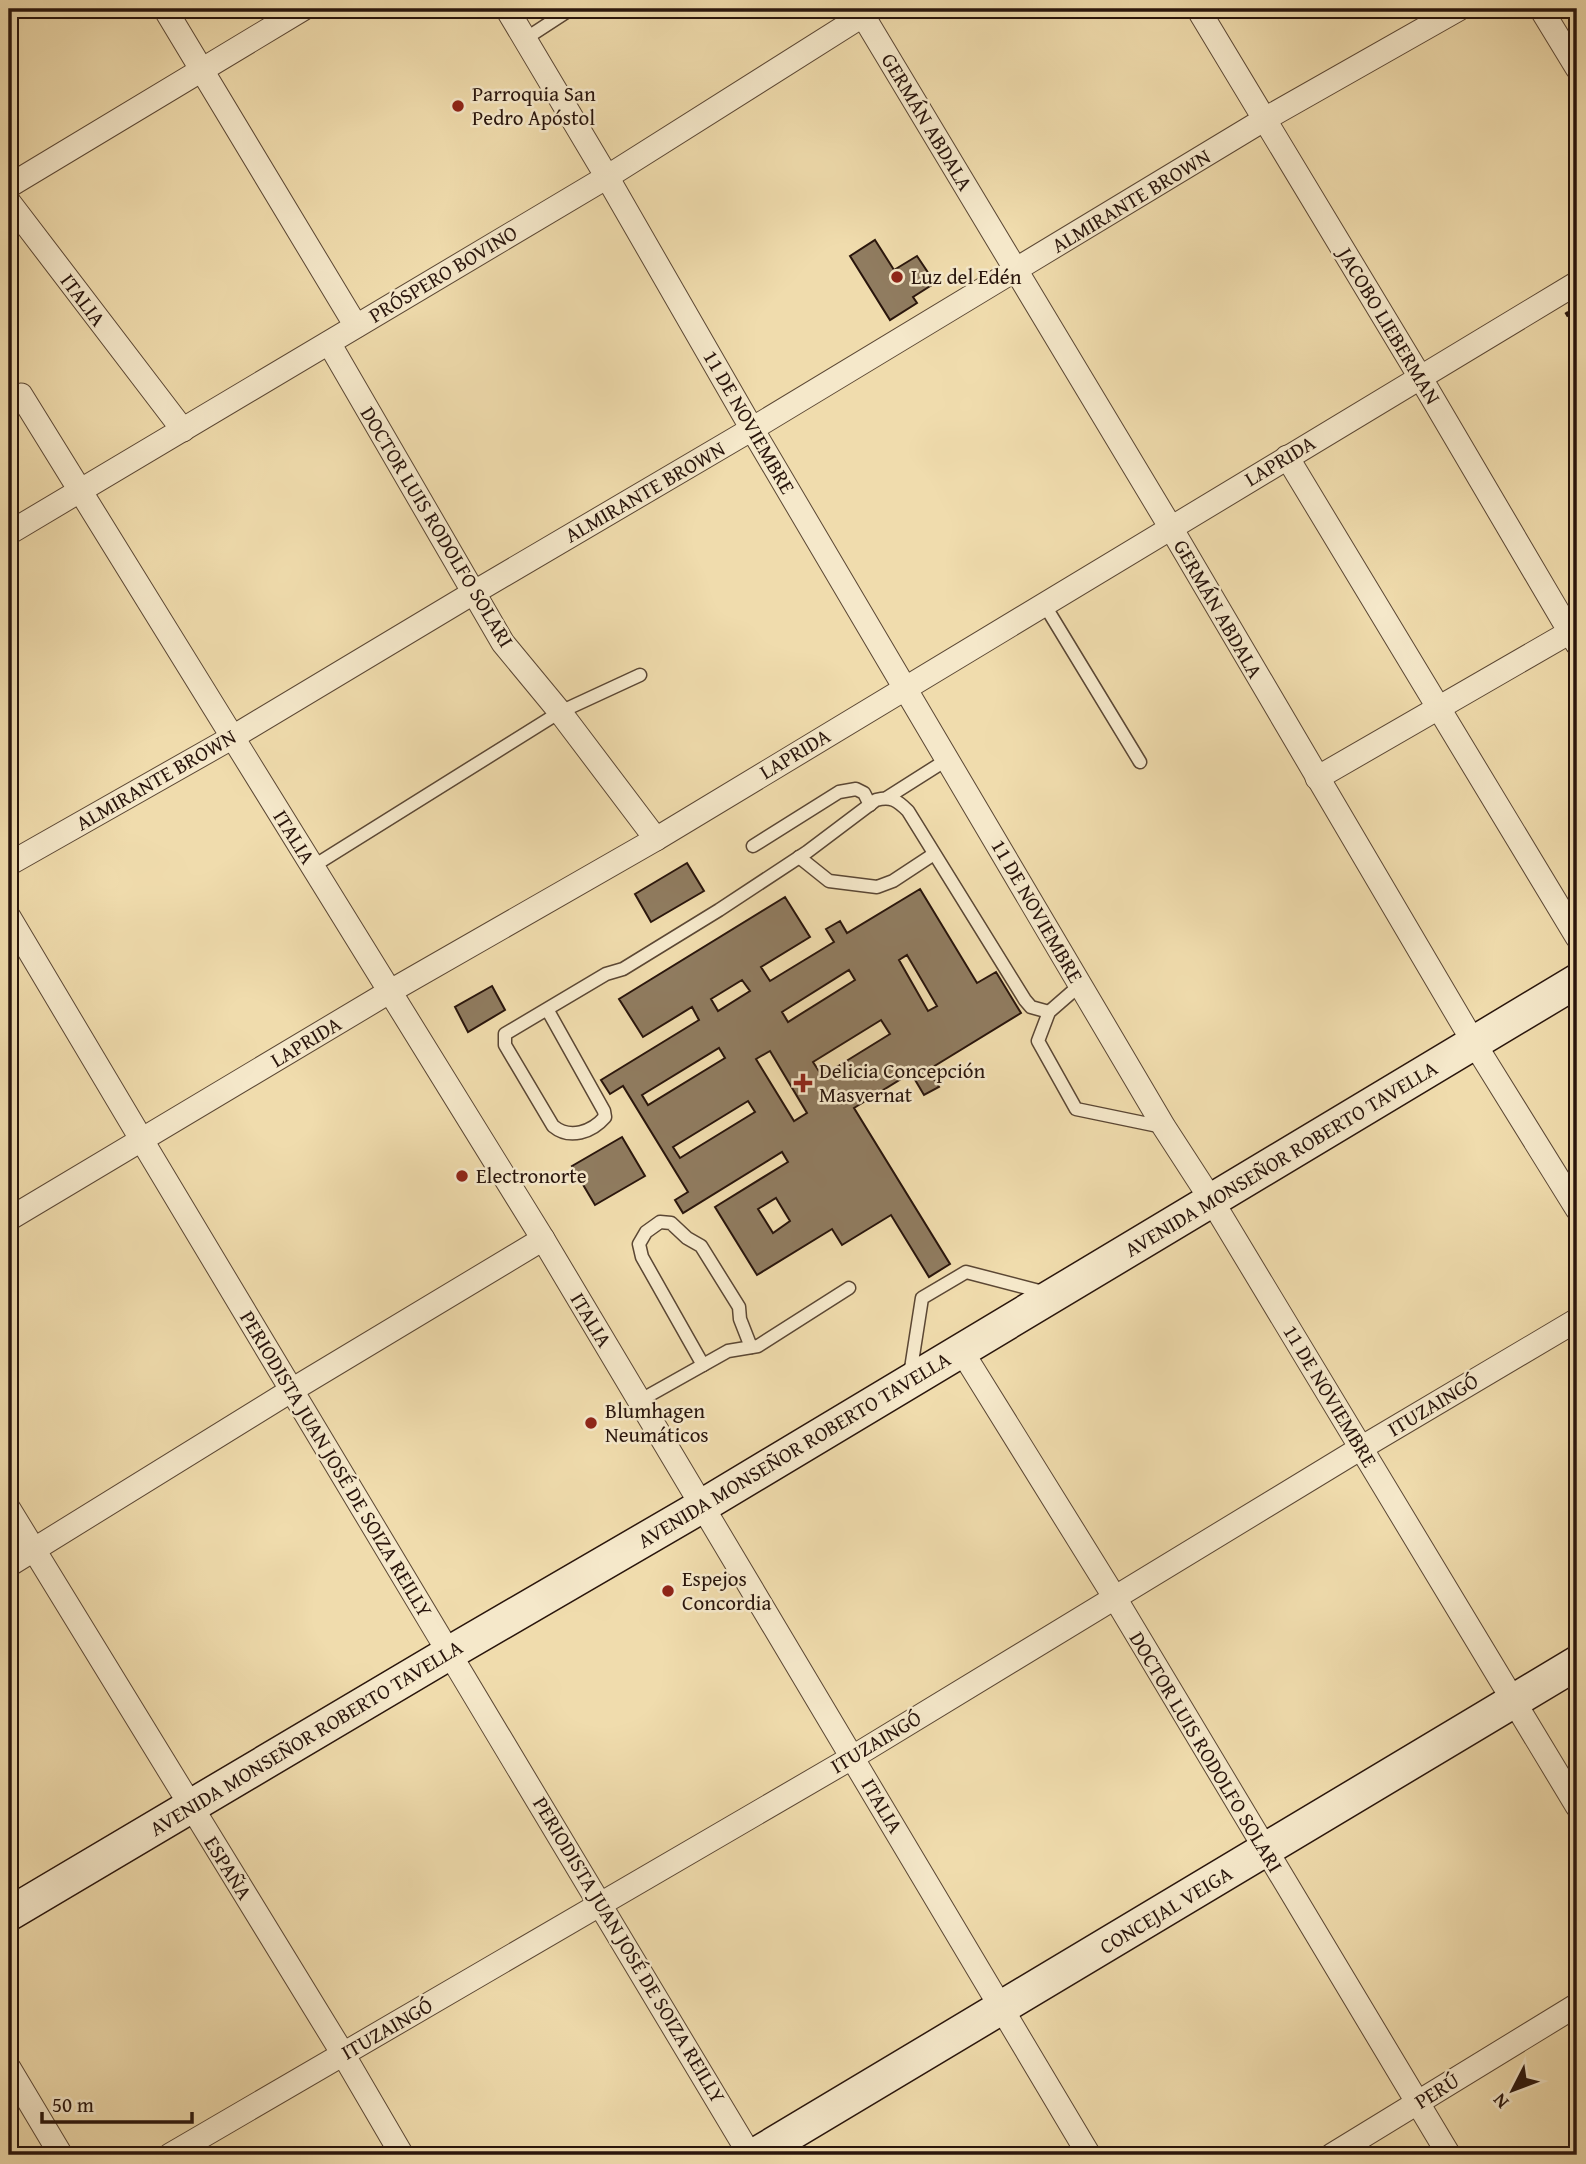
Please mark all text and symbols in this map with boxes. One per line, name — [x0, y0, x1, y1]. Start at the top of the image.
street label: GERMÁN ABDALA — [874, 47, 981, 197]
place label: Parroquia San Pedro Apóstol — [472, 78, 596, 133]
marker: Parroquia San Pedro Apóstol — [450, 98, 466, 114]
street label: ALMIRANTE BROWN — [1045, 141, 1216, 260]
street label: PRÓSPERO BOVINO — [363, 217, 523, 330]
street label: JACOBO LIEBERMAN — [1329, 239, 1449, 410]
place label: Luz del Edén — [911, 261, 1022, 292]
street label: ITALIA — [53, 267, 114, 333]
marker: Luz del Edén — [889, 269, 905, 285]
street label: 11 DE NOVIEMBRE — [696, 344, 803, 500]
street label: DOCTOR LUIS RODOLFO SOLARI — [353, 400, 522, 653]
street label: LAPRIDA — [1238, 427, 1321, 494]
street label: ALMIRANTE BROWN — [559, 433, 731, 550]
street label: GERMÁN ABDALA — [1166, 533, 1271, 684]
street label: LAPRIDA — [753, 720, 836, 787]
street label: ALMIRANTE BROWN — [70, 721, 242, 838]
street label: ITALIA — [266, 803, 323, 870]
street label: 11 DE NOVIEMBRE — [984, 833, 1091, 989]
street label: LAPRIDA — [264, 1008, 347, 1075]
street label: AVENIDA MONSEÑOR ROBERTO TAVELLA — [1118, 1052, 1443, 1265]
place label: Delicia Concepción Masvernat — [819, 1055, 985, 1110]
marker: Delicia Concepción Masvernat — [793, 1073, 813, 1093]
place label: Electronorte — [476, 1160, 587, 1191]
marker: Electronorte — [454, 1168, 470, 1184]
street label: ITALIA — [563, 1286, 620, 1353]
street label: PERIODISTA JUAN JOSÉ DE SOIZA REILLY — [232, 1305, 441, 1623]
street label: 11 DE NOVIEMBRE — [1276, 1319, 1385, 1473]
street label: AVENIDA MONSEÑOR ROBERTO TAVELLA — [631, 1343, 956, 1556]
street label: ITUZAINGÓ — [1381, 1365, 1484, 1444]
place label: Blumhagen Neumáticos — [605, 1395, 709, 1450]
marker: Blumhagen Neumáticos — [583, 1415, 599, 1431]
place label: Espejos Concordia — [682, 1563, 771, 1618]
marker: Espejos Concordia — [660, 1583, 676, 1599]
street label: DOCTOR LUIS RODOLFO SOLARI — [1122, 1625, 1291, 1878]
street label: AVENIDA MONSEÑOR ROBERTO TAVELLA — [143, 1631, 468, 1844]
street label: ITUZAINGÓ — [824, 1702, 927, 1781]
street label: ITALIA — [854, 1772, 911, 1839]
street label: PERIODISTA JUAN JOSÉ DE SOIZA REILLY — [525, 1791, 734, 2109]
street label: ESPAÑA — [197, 1830, 260, 1906]
street label: CONCEJAL VEIGA — [1093, 1858, 1238, 1962]
street label: ITUZAINGÓ — [335, 1990, 438, 2067]
north arrow — [1478, 2056, 1548, 2126]
street label: PERÚ — [1408, 2065, 1465, 2116]
scale bar — [42, 2080, 192, 2124]
text: N — [1486, 2087, 1515, 2115]
text: 50 m — [52, 2089, 94, 2120]

